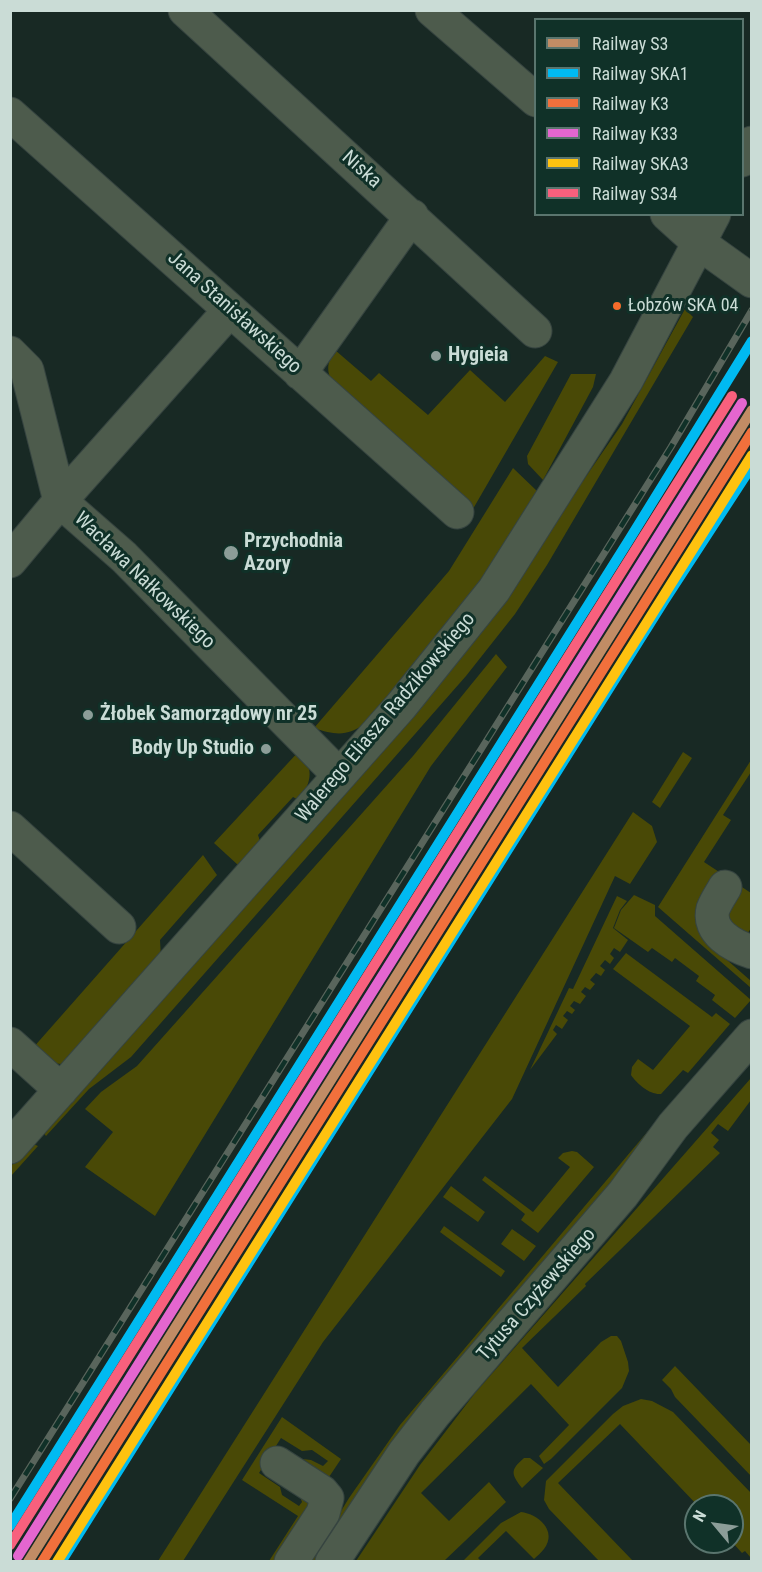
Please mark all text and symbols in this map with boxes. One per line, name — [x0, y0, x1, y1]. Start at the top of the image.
legend — [534, 18, 744, 216]
text: Railway S3 — [592, 33, 668, 54]
text: Railway SKA1 — [592, 63, 689, 84]
text: Railway K3 — [592, 93, 669, 114]
text: Railway K33 — [592, 123, 678, 144]
street label: Niska — [336, 146, 386, 194]
text: Railway SKA3 — [592, 153, 689, 174]
text: Railway S34 — [592, 183, 677, 204]
street label: Jana Stanisławskiego — [162, 247, 306, 379]
place label: Łobzów SKA 04 — [628, 295, 738, 317]
marker: Łobzów SKA 04 — [611, 300, 623, 312]
place label: Hygieia — [448, 344, 508, 368]
marker: Hygieia — [429, 349, 443, 363]
street label: Wacława Nałkowskiego — [69, 508, 219, 654]
place label: Przychodnia Azory — [244, 530, 343, 577]
marker: Przychodnia Azory — [222, 544, 240, 562]
street label: Walerego Eliasza Radzikowskiego — [291, 608, 481, 828]
place label: Żłobek Samorządowy nr 25 — [100, 703, 317, 727]
marker: Żłobek Samorządowy nr 25 — [81, 708, 95, 722]
place label: Body Up Studio — [132, 737, 254, 761]
marker: Body Up Studio — [259, 742, 273, 756]
street label: Tytusa Czyżewskiego — [473, 1224, 601, 1366]
north arrow — [684, 1494, 744, 1554]
text: N — [689, 1507, 710, 1525]

